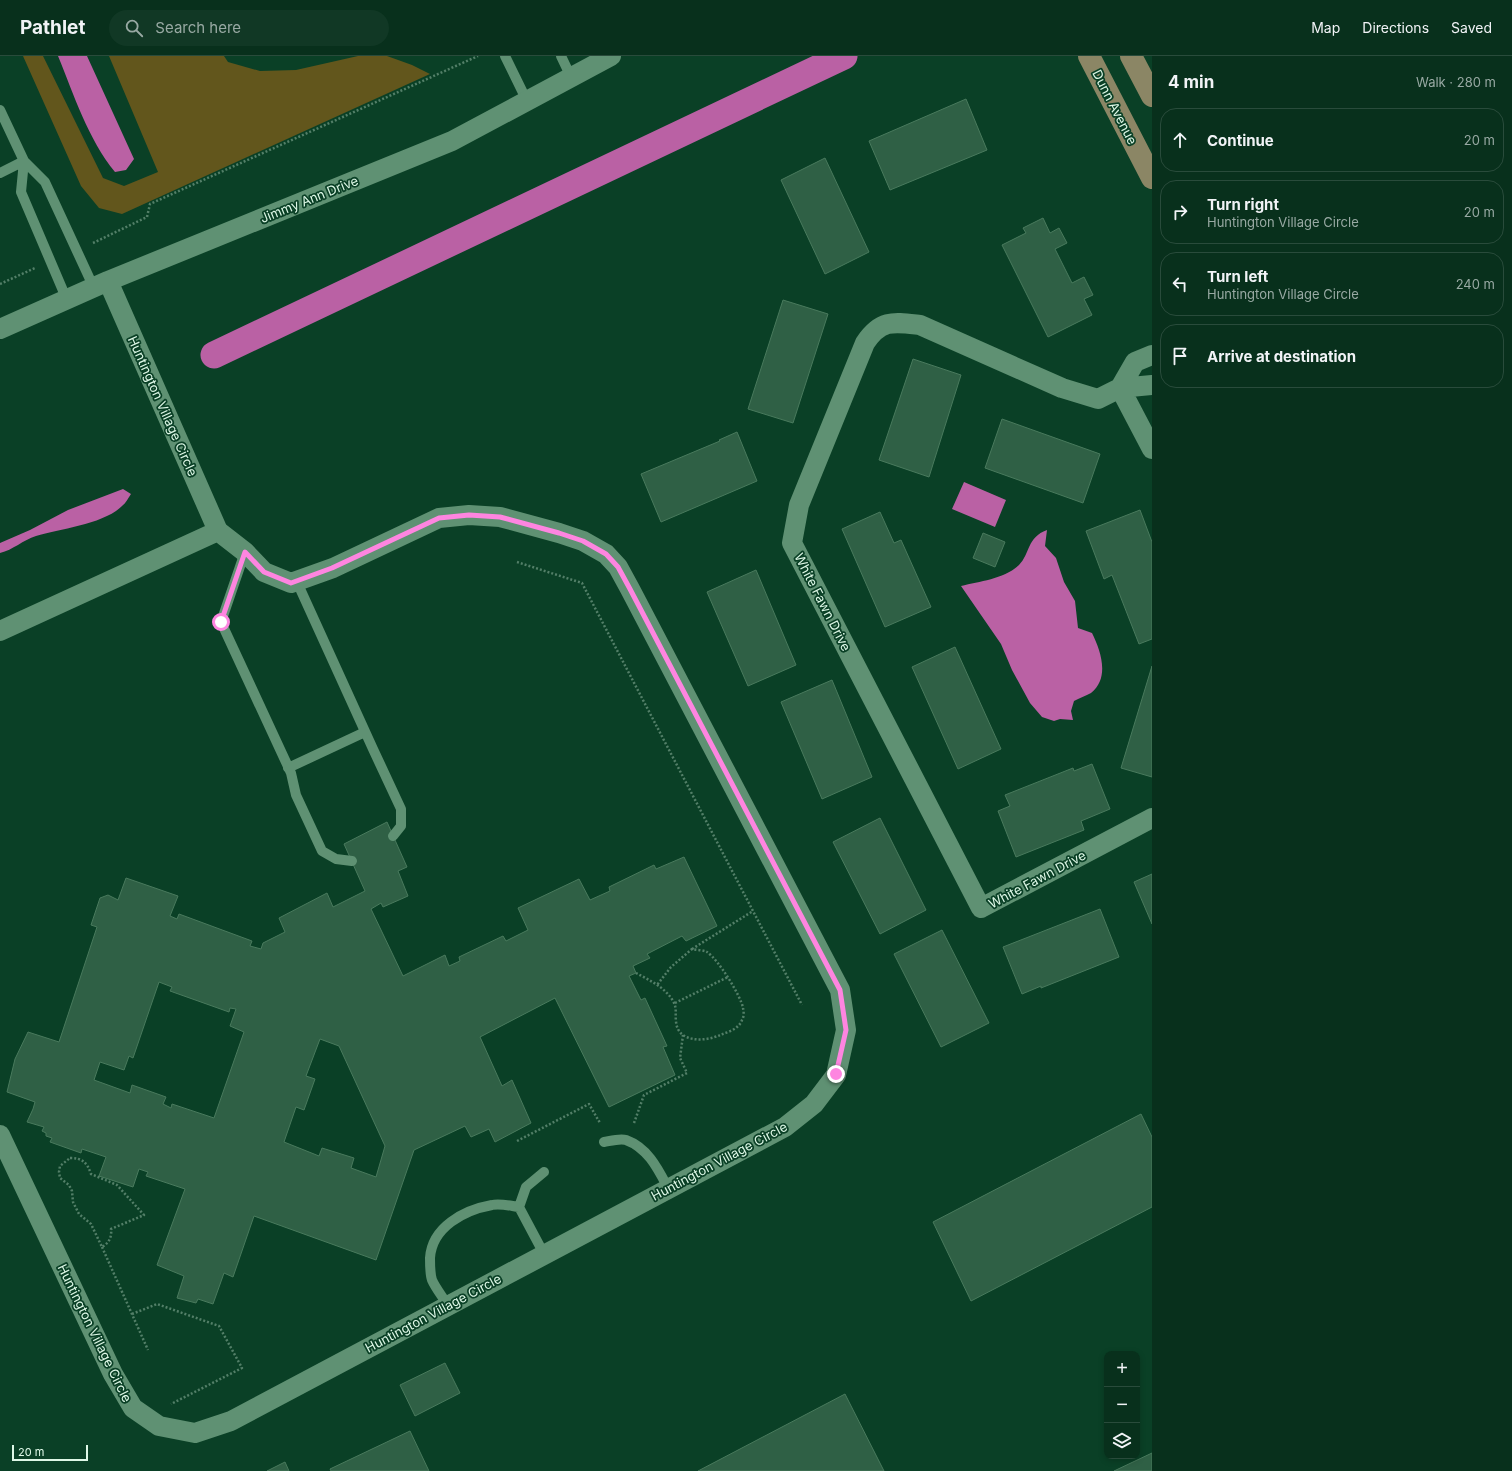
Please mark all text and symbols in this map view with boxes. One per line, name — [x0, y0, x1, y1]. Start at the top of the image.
search box — [109, 10, 389, 46]
text: Pathlet — [20, 16, 85, 39]
icon: search — [123, 17, 145, 39]
text: Search here — [155, 18, 241, 37]
text: Map — [1311, 19, 1340, 36]
text: Directions — [1362, 19, 1429, 36]
text: Saved — [1451, 19, 1492, 36]
street label: Dunn Avenue — [1089, 67, 1141, 147]
text: 4 min — [1168, 72, 1214, 92]
text: Walk · 280 m — [1416, 74, 1496, 90]
icon: ahead — [1169, 129, 1191, 151]
text: Continue — [1207, 131, 1274, 150]
text: 20 m — [1464, 132, 1495, 148]
street label: Jimmy Ann Drive — [258, 172, 360, 226]
text: Turn right — [1207, 195, 1279, 214]
icon: right — [1169, 201, 1191, 223]
text: 20 m — [1464, 204, 1495, 220]
text: Huntington Village Circle — [1207, 214, 1359, 230]
text: Turn left — [1207, 267, 1268, 286]
icon: left — [1169, 273, 1191, 295]
text: 240 m — [1456, 276, 1495, 292]
text: Huntington Village Circle — [1207, 286, 1359, 302]
street label: Huntington Village Circle — [125, 333, 201, 479]
icon: arrive — [1169, 345, 1191, 367]
text: Arrive at destination — [1207, 347, 1356, 366]
street label: White Fawn Drive — [791, 550, 855, 654]
route start — [212, 613, 230, 631]
street label: White Fawn Drive — [986, 847, 1088, 911]
route end — [827, 1065, 845, 1083]
street label: Huntington Village Circle — [648, 1118, 790, 1204]
street label: Huntington Village Circle — [55, 1261, 135, 1405]
street label: Huntington Village Circle — [362, 1270, 504, 1356]
map controls — [1104, 1351, 1140, 1459]
button: + — [1104, 1351, 1140, 1387]
button: − — [1104, 1387, 1140, 1423]
button: layers — [1104, 1423, 1140, 1459]
scale bar — [12, 1443, 88, 1462]
text: 20 m — [18, 1445, 44, 1459]

